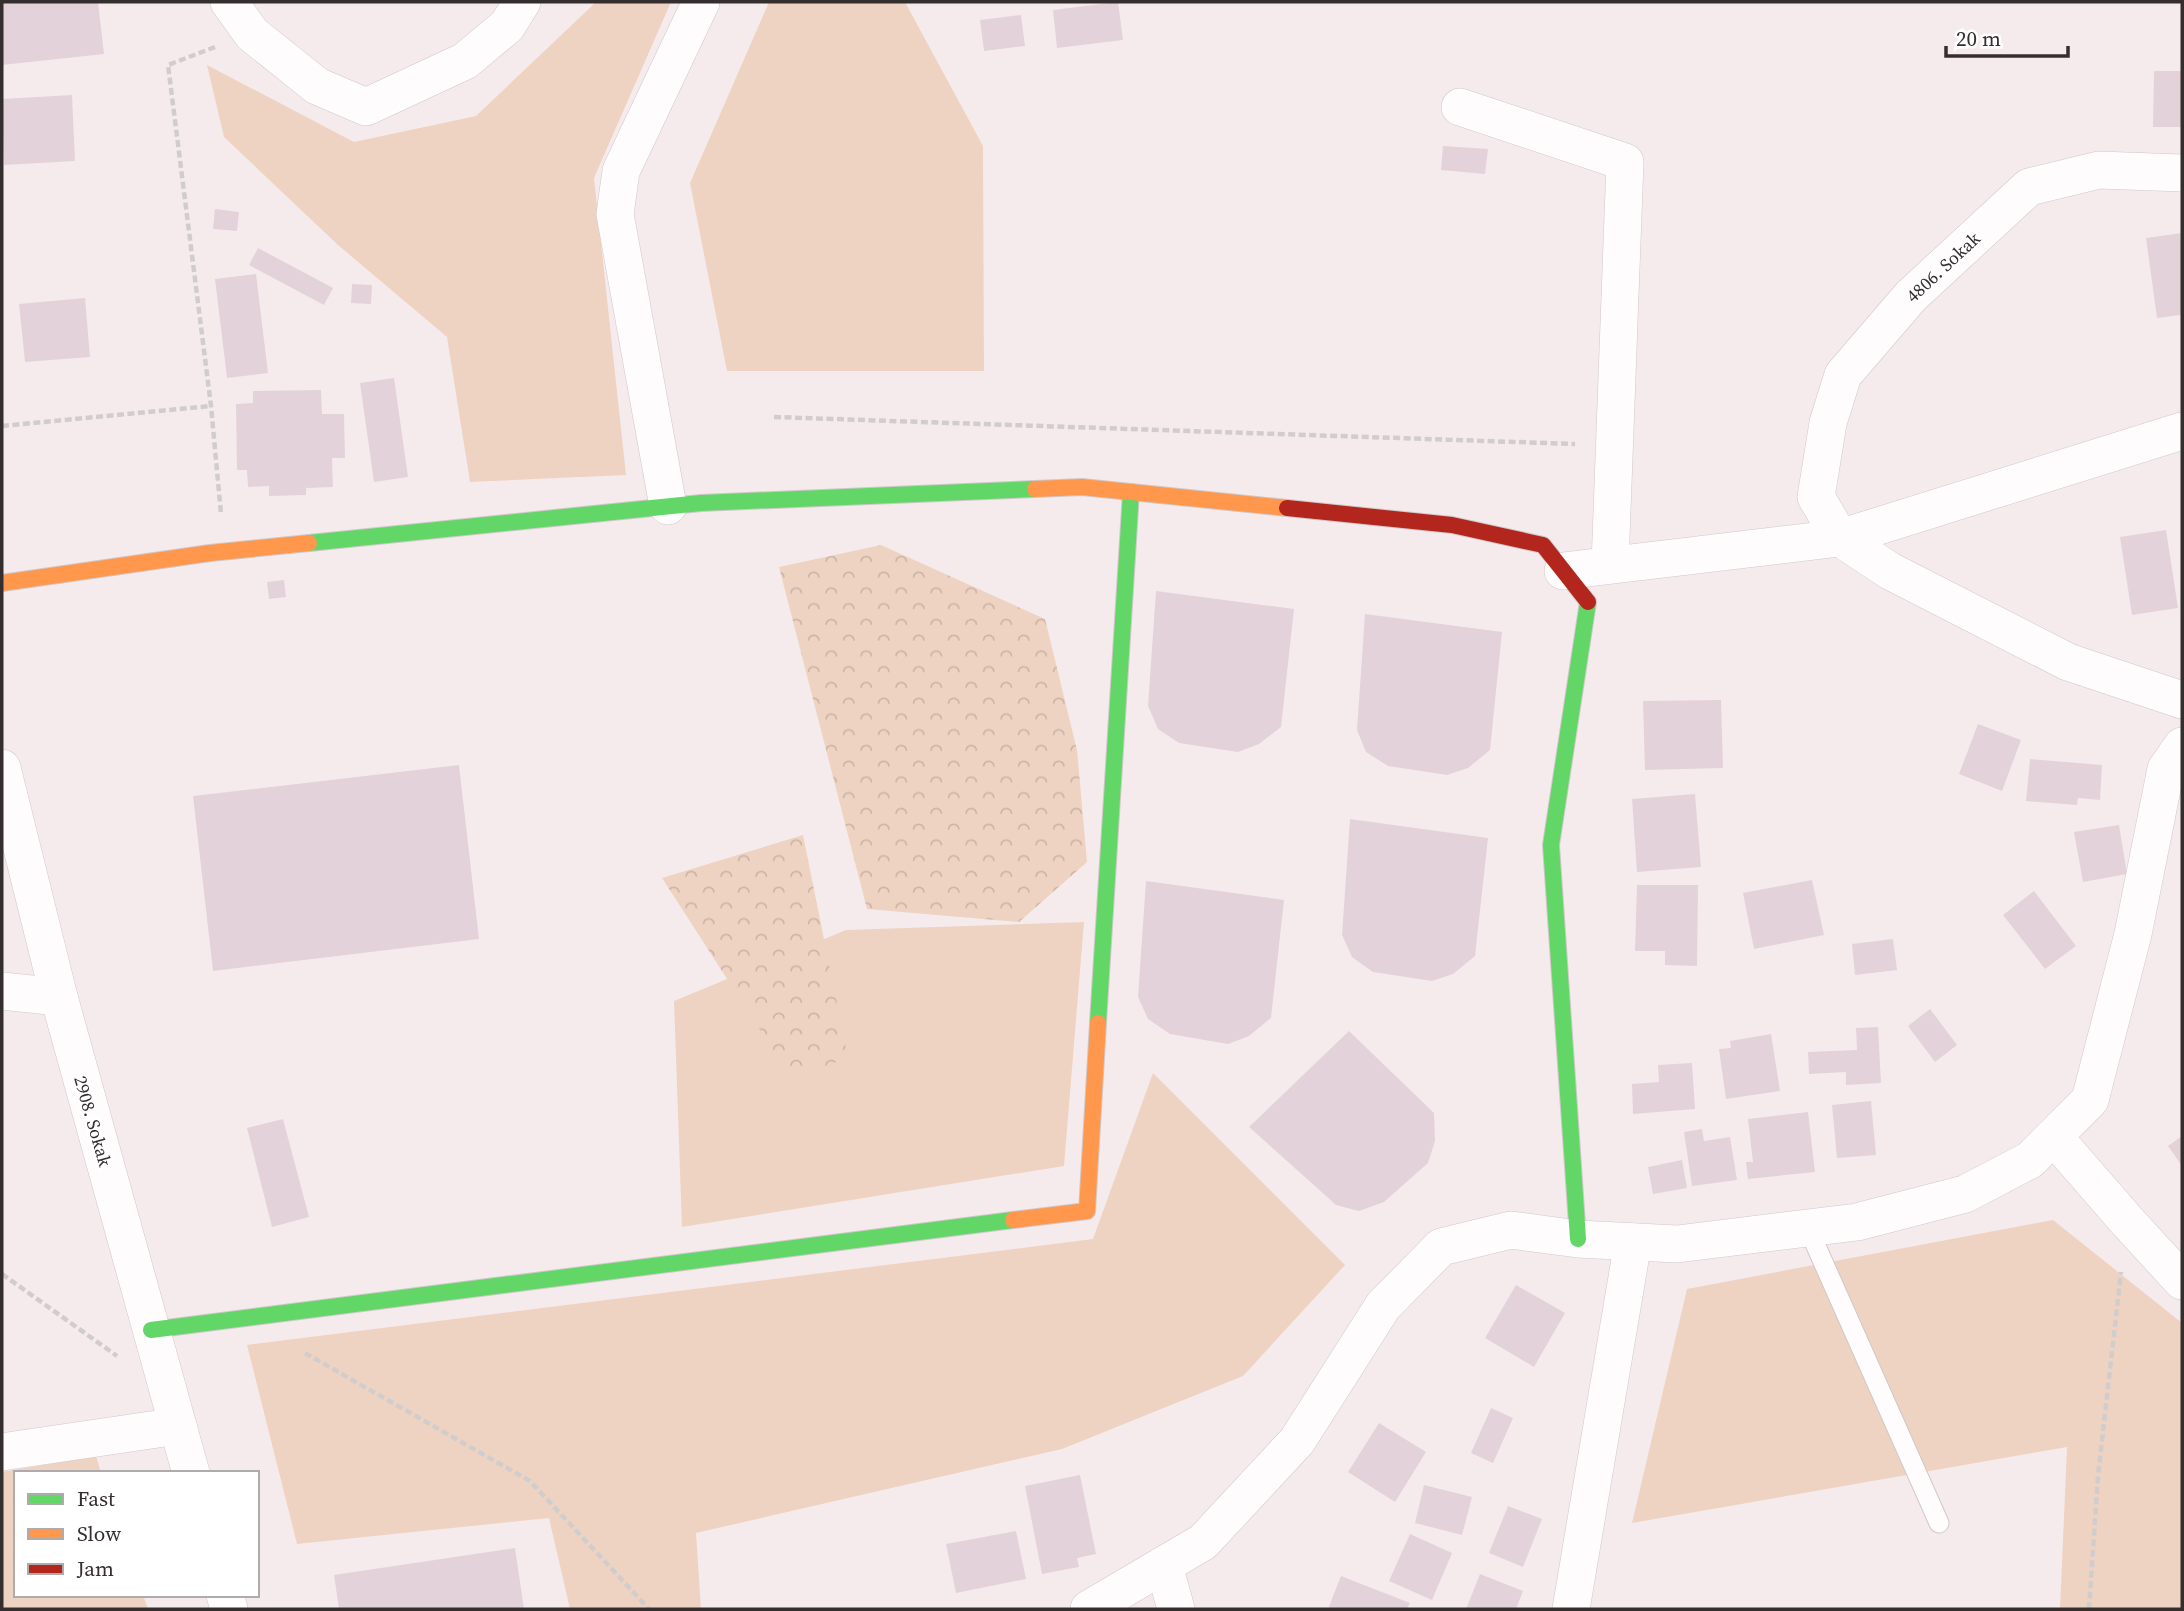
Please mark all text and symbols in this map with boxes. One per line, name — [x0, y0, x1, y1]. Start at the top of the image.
scale bar — [1946, 14, 2068, 58]
text: 20 m — [1956, 24, 2001, 53]
street label: 4806. Sokak — [1900, 226, 1986, 308]
street label: 2908. Sokak — [68, 1073, 118, 1169]
legend — [14, 1471, 259, 1597]
text: Fast — [77, 1484, 115, 1513]
text: Slow — [77, 1519, 121, 1548]
text: Jam — [76, 1554, 114, 1583]

